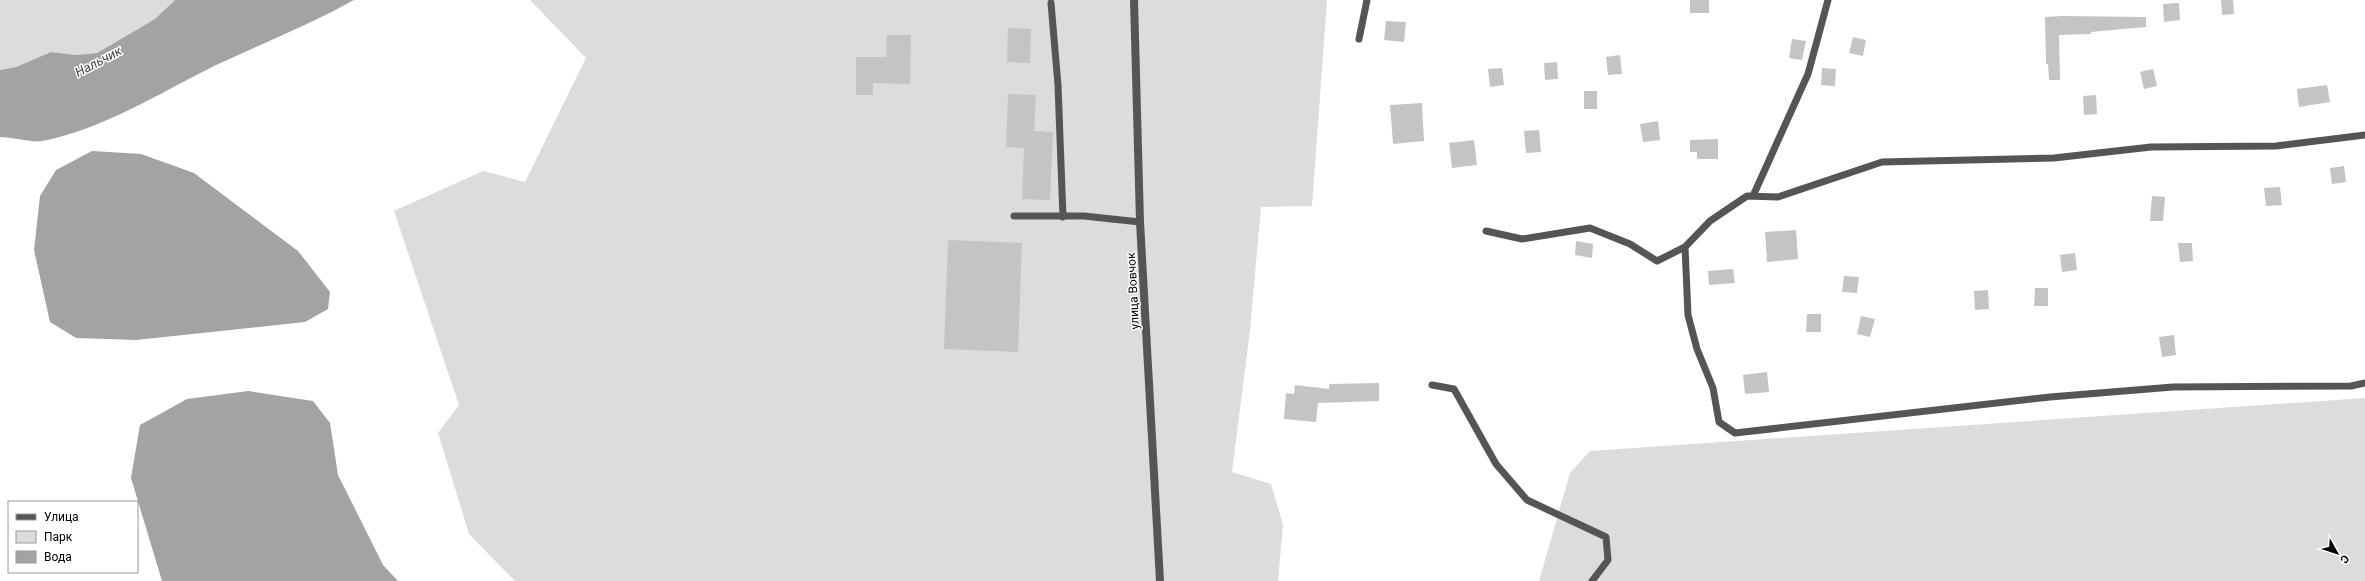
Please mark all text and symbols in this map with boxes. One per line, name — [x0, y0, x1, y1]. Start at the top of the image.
water label: Нальчик — [72, 42, 125, 80]
street label: улица Вовчок — [1124, 252, 1142, 330]
legend — [8, 501, 138, 573]
text: Улица — [44, 510, 79, 524]
text: Парк — [44, 530, 73, 544]
north arrow — [2317, 533, 2357, 573]
text: Вода — [44, 550, 72, 564]
text: С — [2337, 552, 2352, 566]

